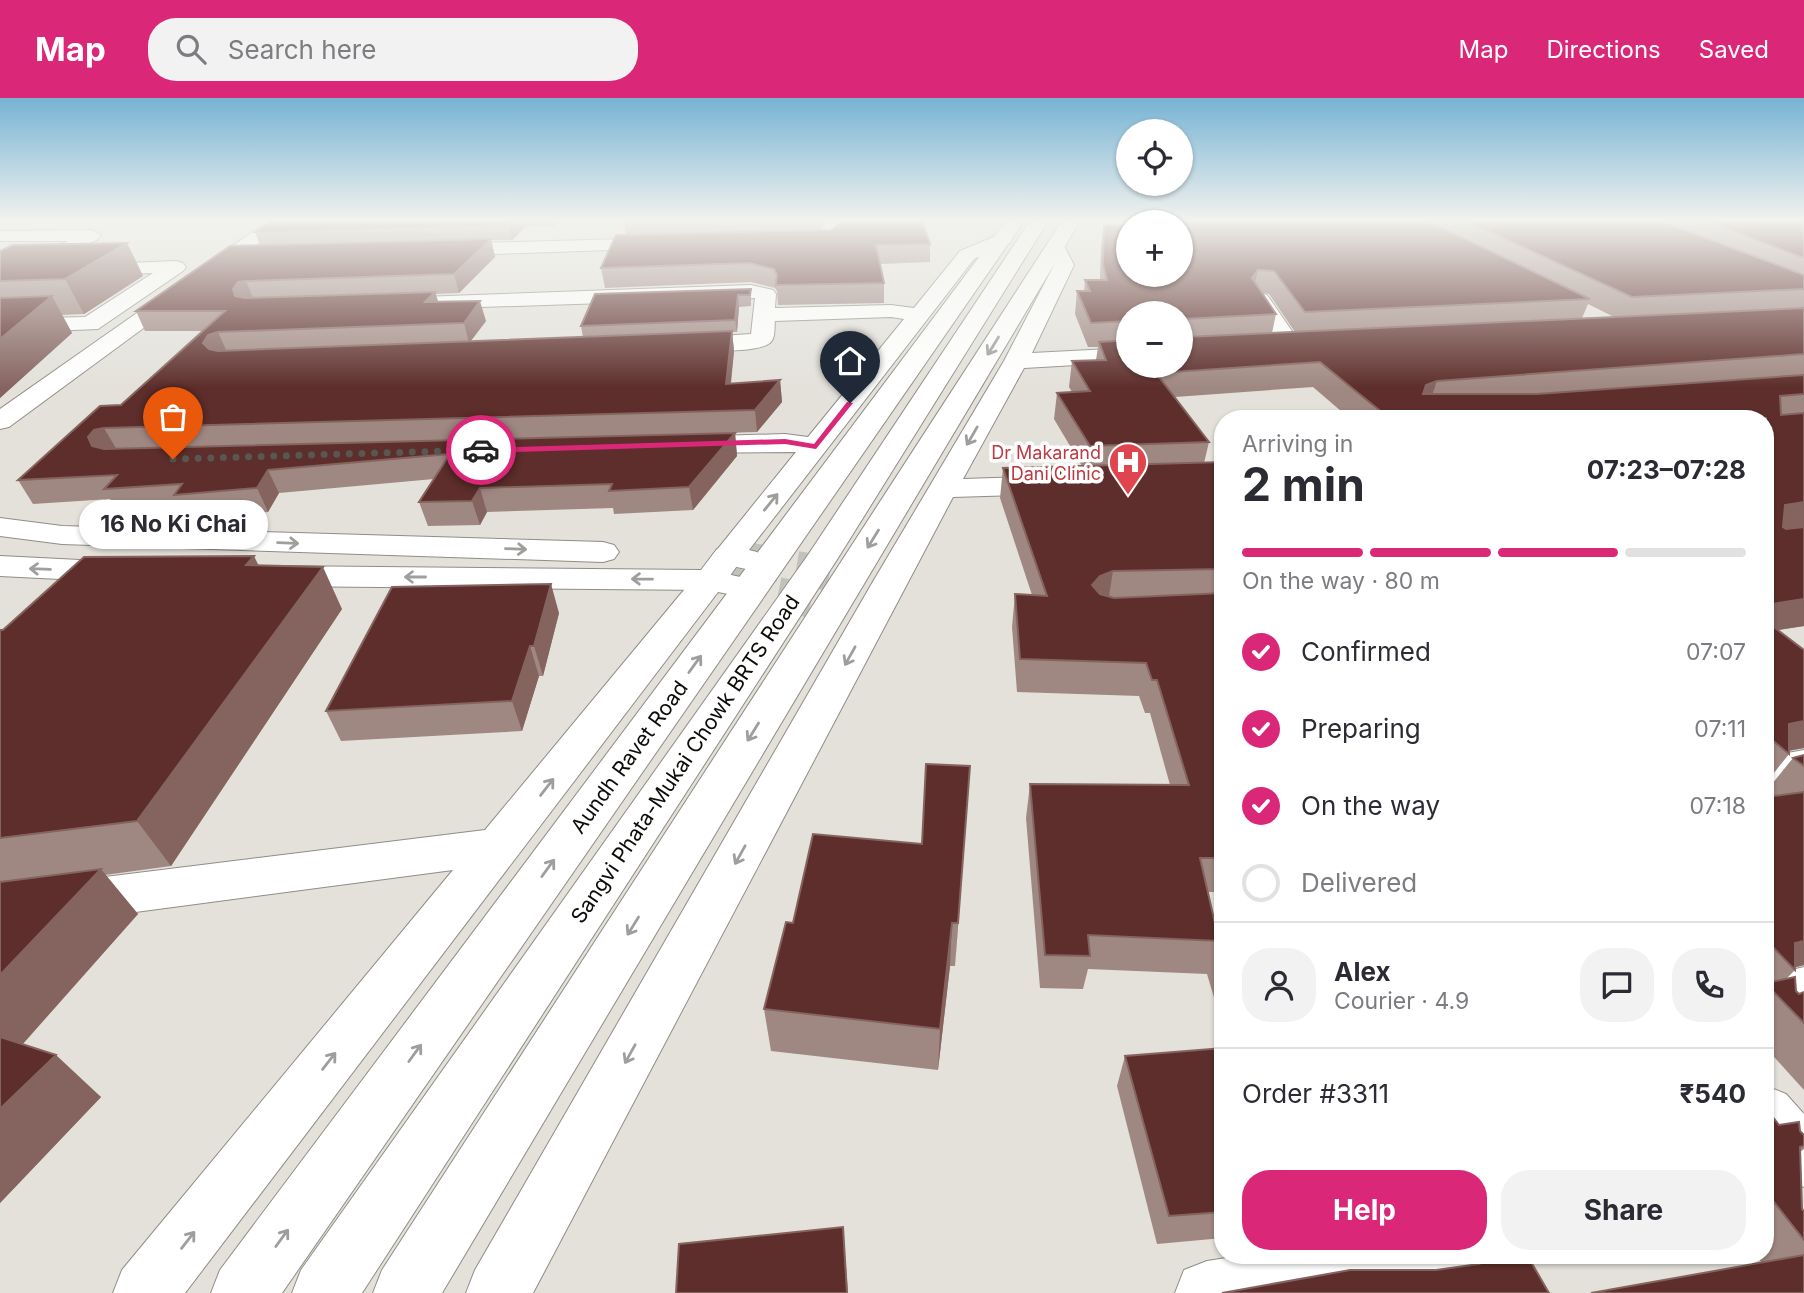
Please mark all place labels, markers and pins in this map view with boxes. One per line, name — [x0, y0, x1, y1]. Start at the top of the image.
pin — [820, 331, 880, 403]
pin — [143, 387, 203, 459]
hospital icon: Dr Makarand Dani Clinic — [1107, 441, 1149, 496]
place label: Dr Makarand Dani Clinic — [991, 442, 1101, 484]
callout: 16 No Ki Chai — [78, 501, 268, 550]

